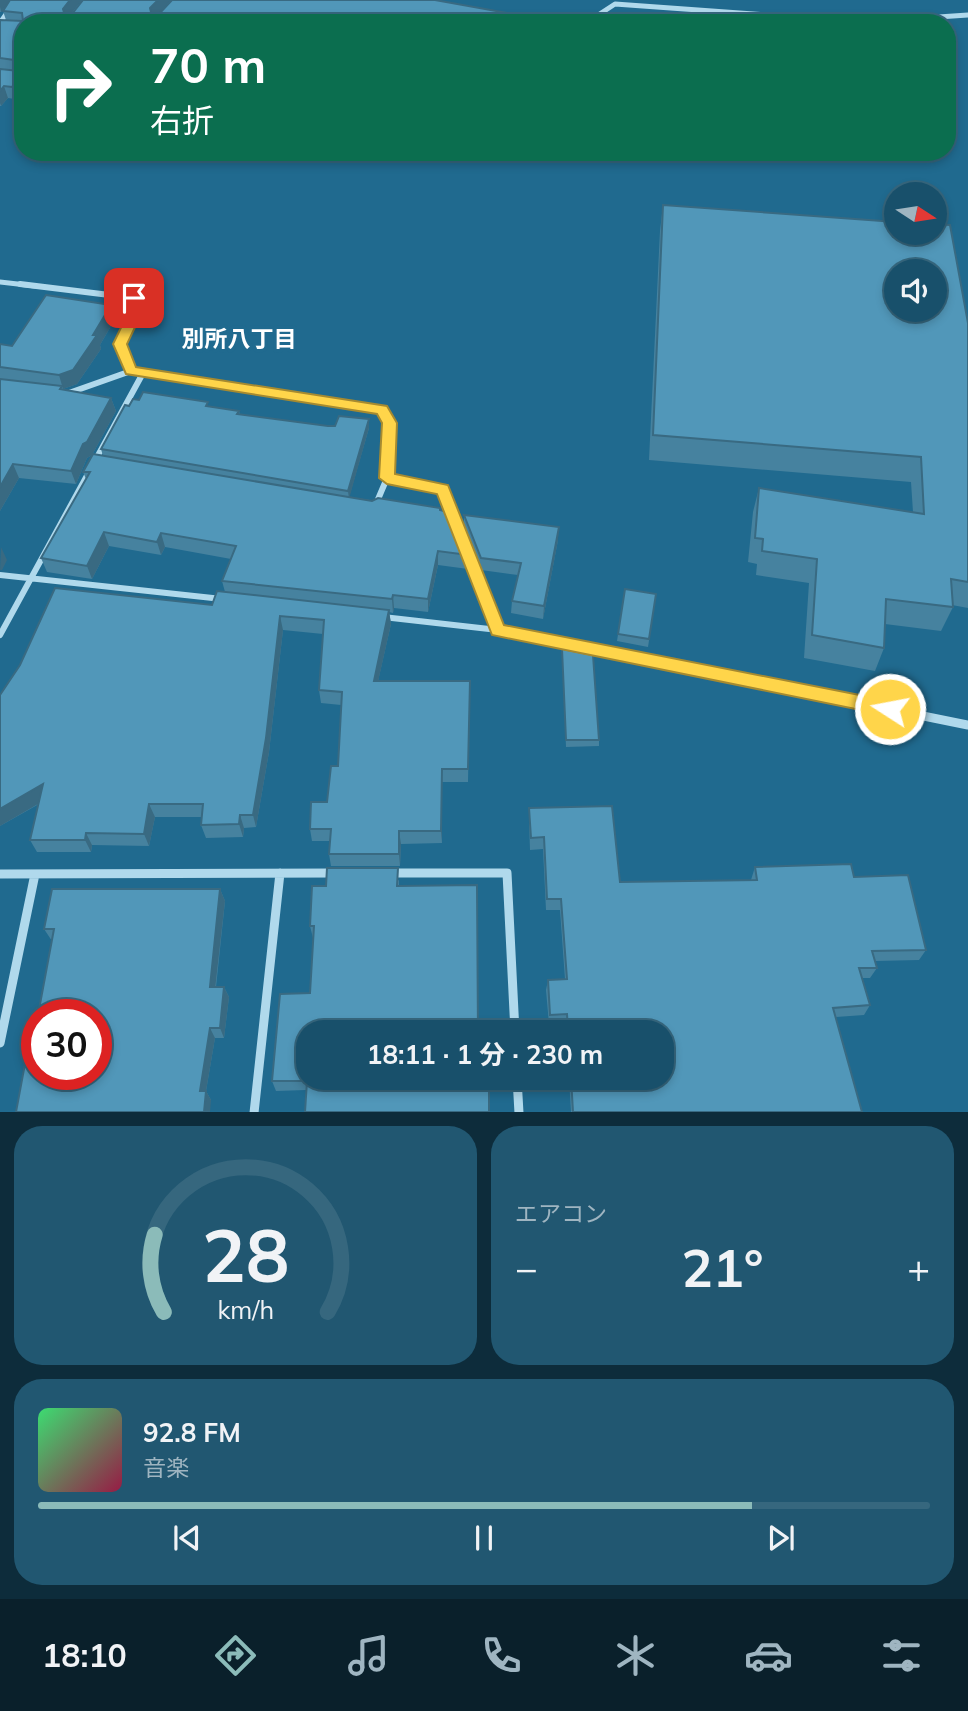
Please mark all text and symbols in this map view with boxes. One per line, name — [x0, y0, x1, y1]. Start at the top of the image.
text: 70 m — [150, 34, 266, 95]
icon: right — [35, 42, 126, 133]
text: 右折 — [150, 100, 214, 140]
north arrow — [884, 182, 947, 245]
map controls — [884, 182, 947, 322]
button: sound — [884, 259, 947, 322]
pin — [104, 268, 164, 328]
icon: arrive — [115, 279, 153, 317]
district label: 別所八丁目 — [182, 324, 297, 353]
position arrow — [853, 672, 927, 746]
speed limit sign: 30 — [21, 999, 112, 1090]
text: 18:11 · 1 分 · 230 m — [367, 1038, 603, 1071]
text: エアコン — [515, 1199, 607, 1228]
text: 28 — [202, 1209, 289, 1300]
text: 21° — [681, 1235, 764, 1300]
text: − — [515, 1244, 538, 1292]
text: + — [907, 1244, 930, 1292]
text: km/h — [217, 1293, 274, 1324]
text: 92.8 FM — [143, 1416, 241, 1449]
text: 音楽 — [143, 1453, 189, 1482]
icon: previous — [168, 1519, 206, 1557]
icon: pause — [465, 1519, 503, 1557]
icon: next — [762, 1519, 800, 1557]
icon: directions — [211, 1631, 260, 1680]
icon: music — [344, 1631, 393, 1680]
icon: phone — [477, 1631, 526, 1680]
icon: climate — [611, 1631, 660, 1680]
icon: car — [744, 1631, 793, 1680]
icon: filters — [877, 1631, 926, 1680]
text: 18:10 — [42, 1635, 127, 1675]

